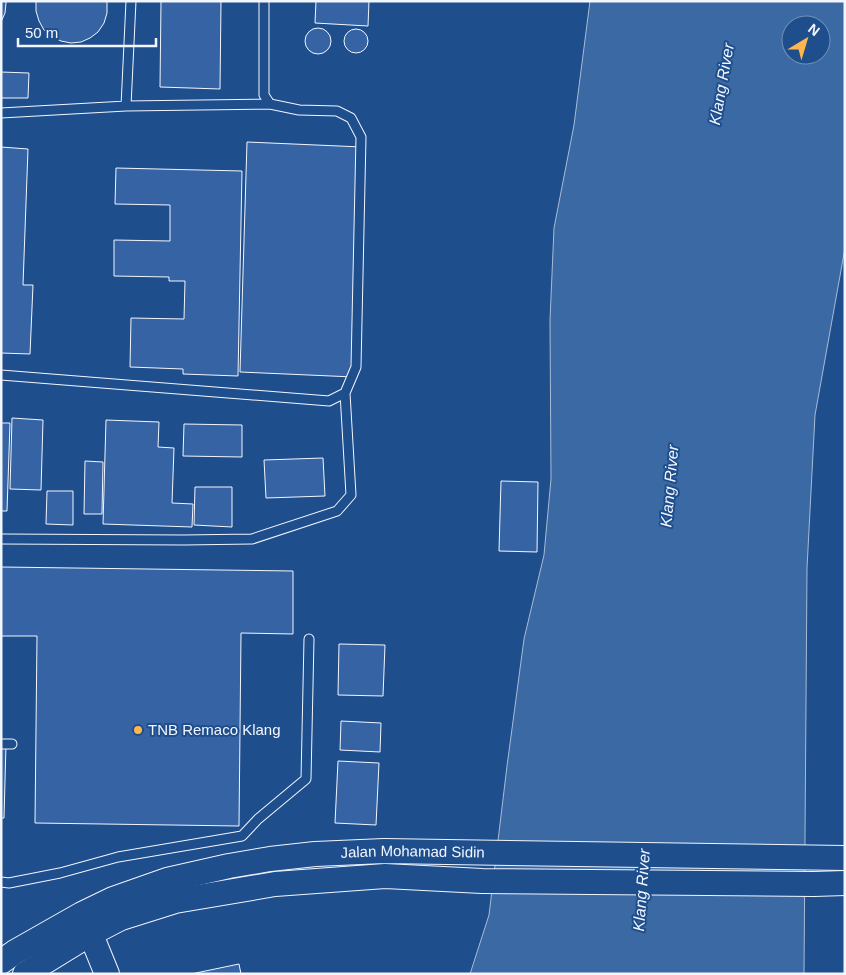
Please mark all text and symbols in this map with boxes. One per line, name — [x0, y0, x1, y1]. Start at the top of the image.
scale bar — [18, 15, 155, 47]
north arrow — [781, 15, 831, 65]
text: N — [805, 20, 823, 39]
text: 50 m — [25, 24, 58, 41]
water label: Klang River — [706, 41, 737, 126]
water label: Klang River — [657, 443, 682, 528]
place label: TNB Remaco Klang — [148, 721, 281, 738]
marker: TNB Remaco Klang — [132, 724, 144, 736]
street label: Jalan Mohamad Sidin — [340, 842, 485, 861]
water label: Klang River — [630, 848, 653, 932]

